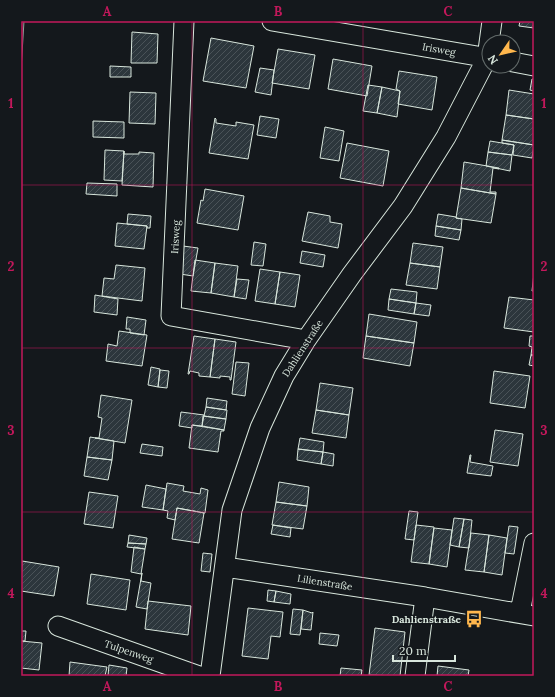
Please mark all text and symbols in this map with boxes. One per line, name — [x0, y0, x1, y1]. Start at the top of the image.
text: A — [103, 3, 112, 20]
text: B — [274, 3, 283, 20]
text: C — [444, 3, 453, 20]
north arrow — [481, 34, 521, 74]
street label: Irisweg — [421, 40, 457, 59]
text: N — [484, 52, 501, 67]
text: 1 — [8, 95, 14, 112]
text: 1 — [541, 95, 547, 112]
street label: Irisweg — [168, 219, 183, 254]
text: 2 — [8, 258, 15, 275]
text: 2 — [541, 258, 548, 275]
street label: Dahlienstraße — [279, 317, 326, 379]
text: 3 — [7, 422, 15, 439]
text: 3 — [540, 422, 548, 439]
street label: Lilienstraße — [296, 572, 354, 593]
text: 4 — [7, 585, 15, 602]
text: 4 — [540, 585, 548, 602]
bus stop icon: Dahlienstraße — [464, 609, 484, 629]
place label: Dahlienstraße — [392, 613, 462, 626]
street label: Tulpenweg — [103, 637, 156, 666]
scale bar — [393, 637, 455, 663]
text: 20 m — [399, 643, 427, 658]
text: A — [103, 678, 112, 695]
text: B — [274, 678, 283, 695]
text: C — [444, 678, 453, 695]

